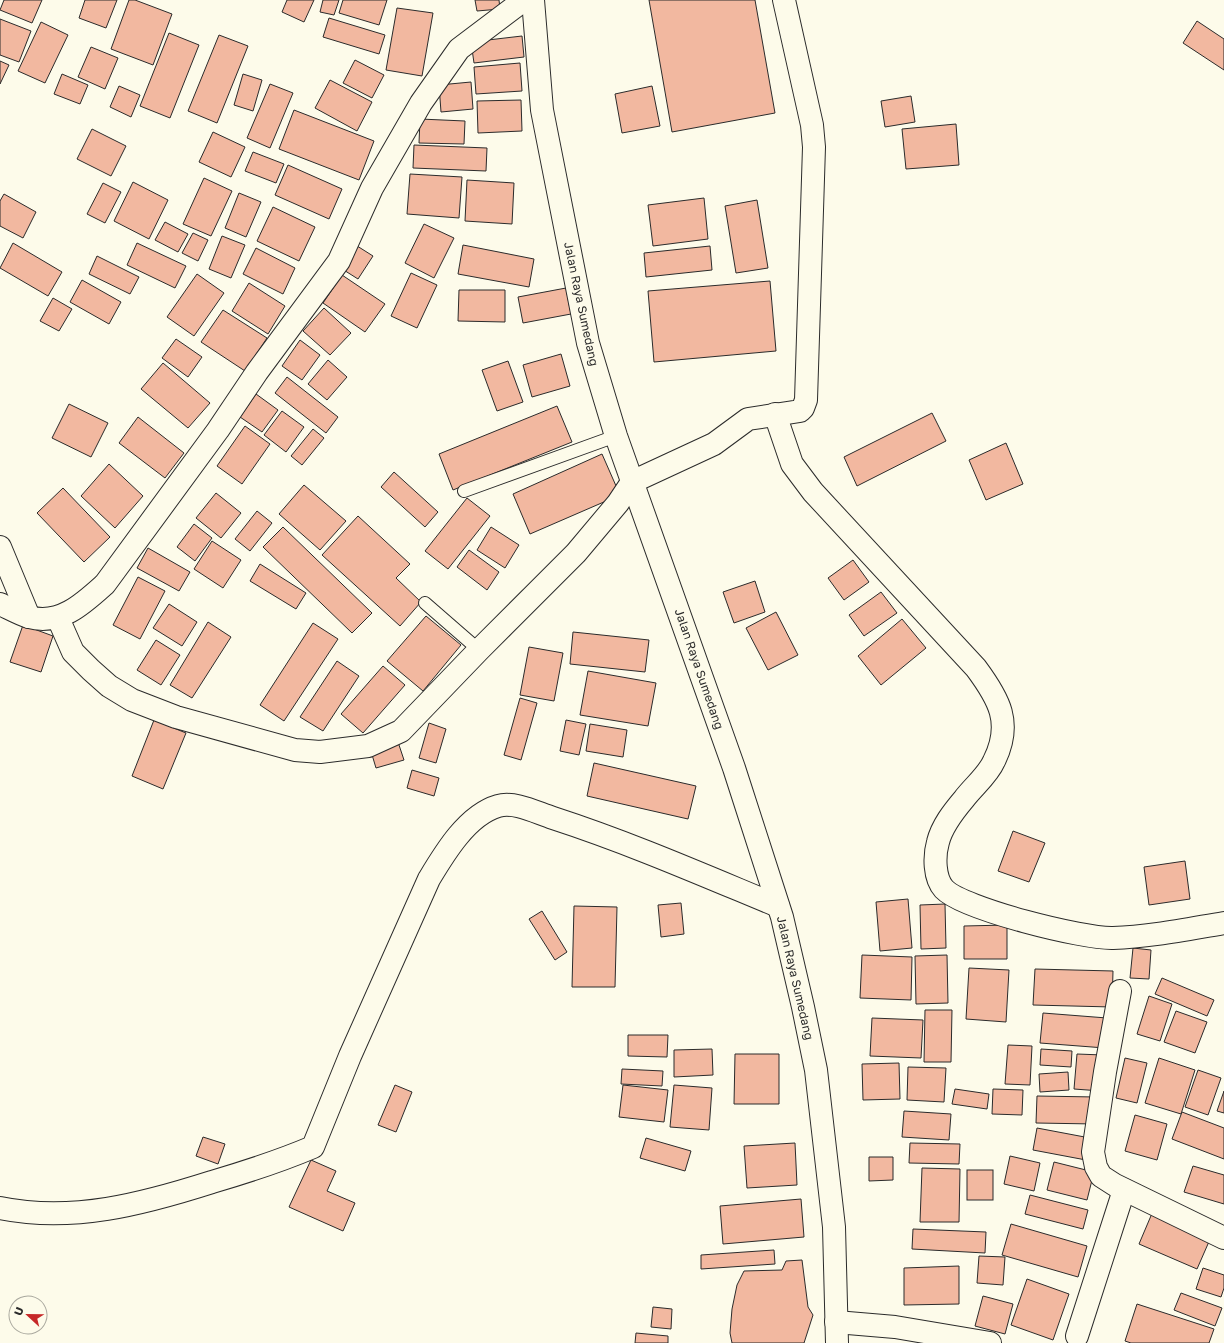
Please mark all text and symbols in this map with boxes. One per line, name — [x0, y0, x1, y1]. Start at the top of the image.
street label: Jalan Raya Sumedang — [561, 240, 602, 367]
street label: Jalan Raya Sumedang — [672, 607, 727, 731]
street label: Jalan Raya Sumedang — [774, 915, 817, 1041]
north arrow — [8, 1295, 48, 1335]
text: U — [11, 1305, 26, 1317]

